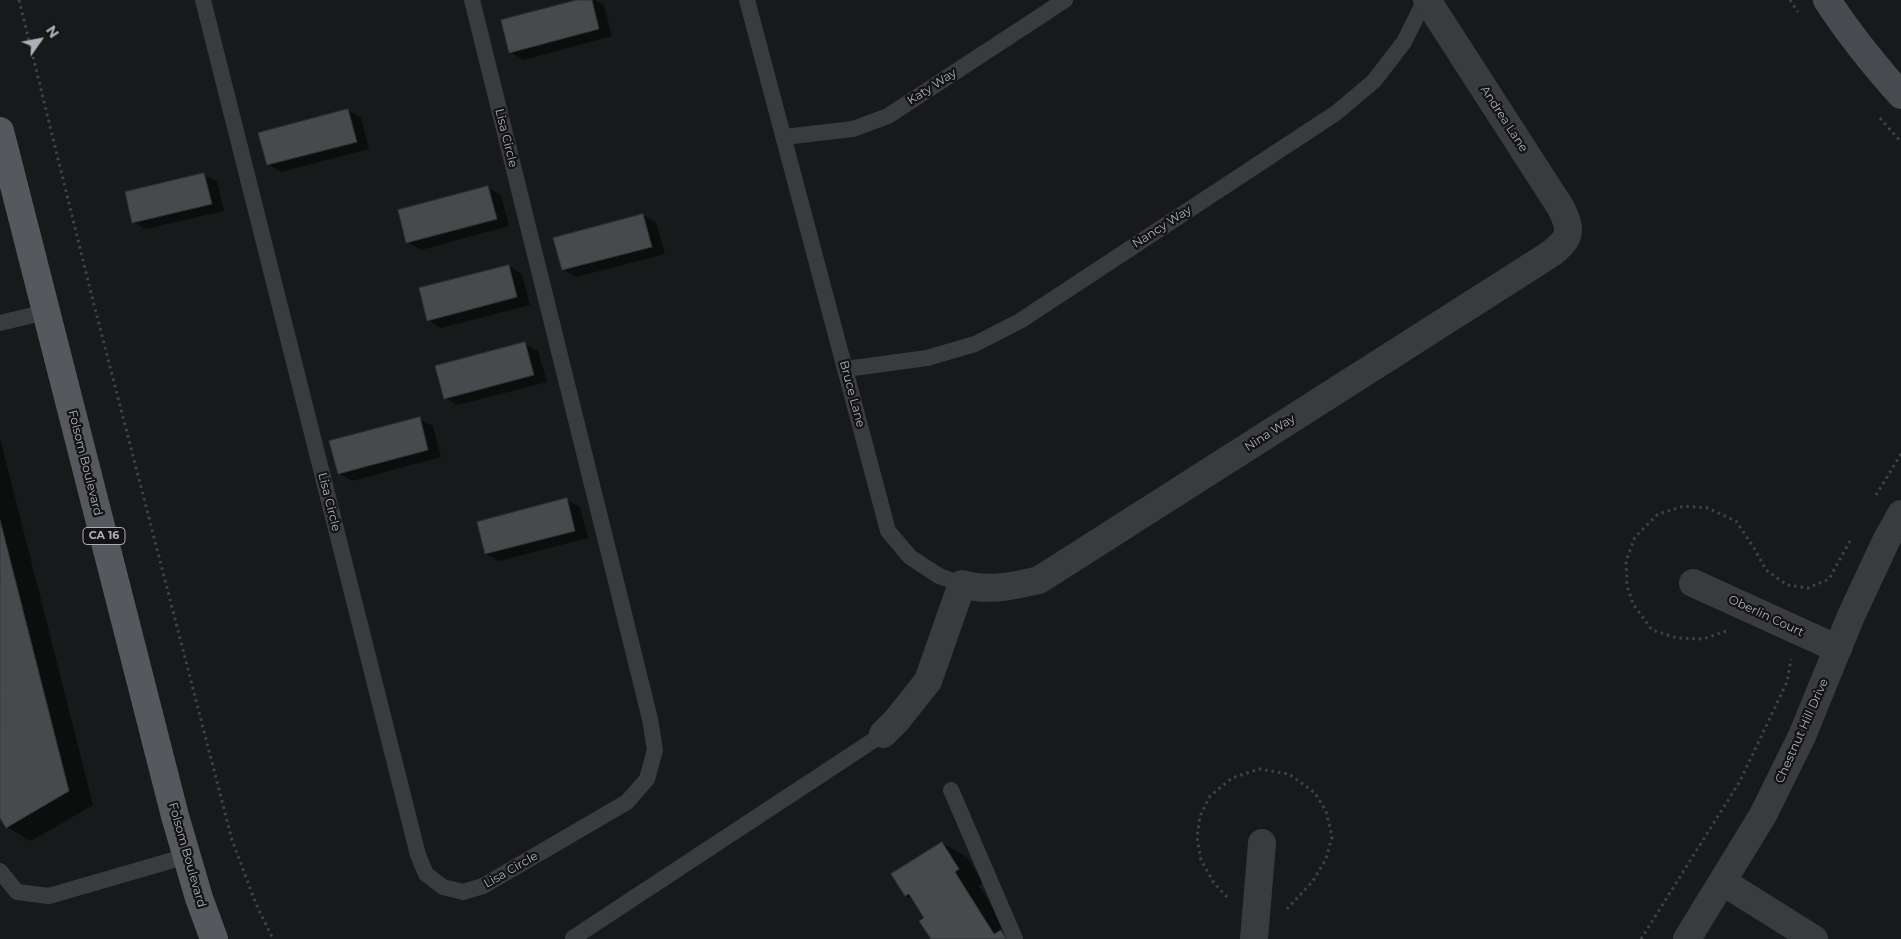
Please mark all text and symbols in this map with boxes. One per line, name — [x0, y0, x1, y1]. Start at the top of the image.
north arrow — [15, 15, 65, 65]
text: N — [42, 22, 63, 41]
street label: Katy Way — [905, 66, 959, 108]
street label: Andrea Lane — [1477, 83, 1531, 155]
street label: Lisa Circle — [492, 107, 520, 169]
street label: Nancy Way — [1130, 203, 1194, 251]
street label: Bruce Lane — [836, 359, 868, 429]
street label: Folsom Boulevard — [65, 409, 105, 517]
street label: Nina Way — [1242, 411, 1298, 455]
street label: Lisa Circle — [315, 471, 343, 533]
road number: CA 16 — [83, 528, 125, 544]
street label: Oberlin Court — [1726, 592, 1806, 640]
street label: Chestnut Hill Drive — [1772, 677, 1832, 785]
street label: Folsom Boulevard — [165, 801, 209, 909]
street label: Lisa Circle — [481, 849, 541, 891]

